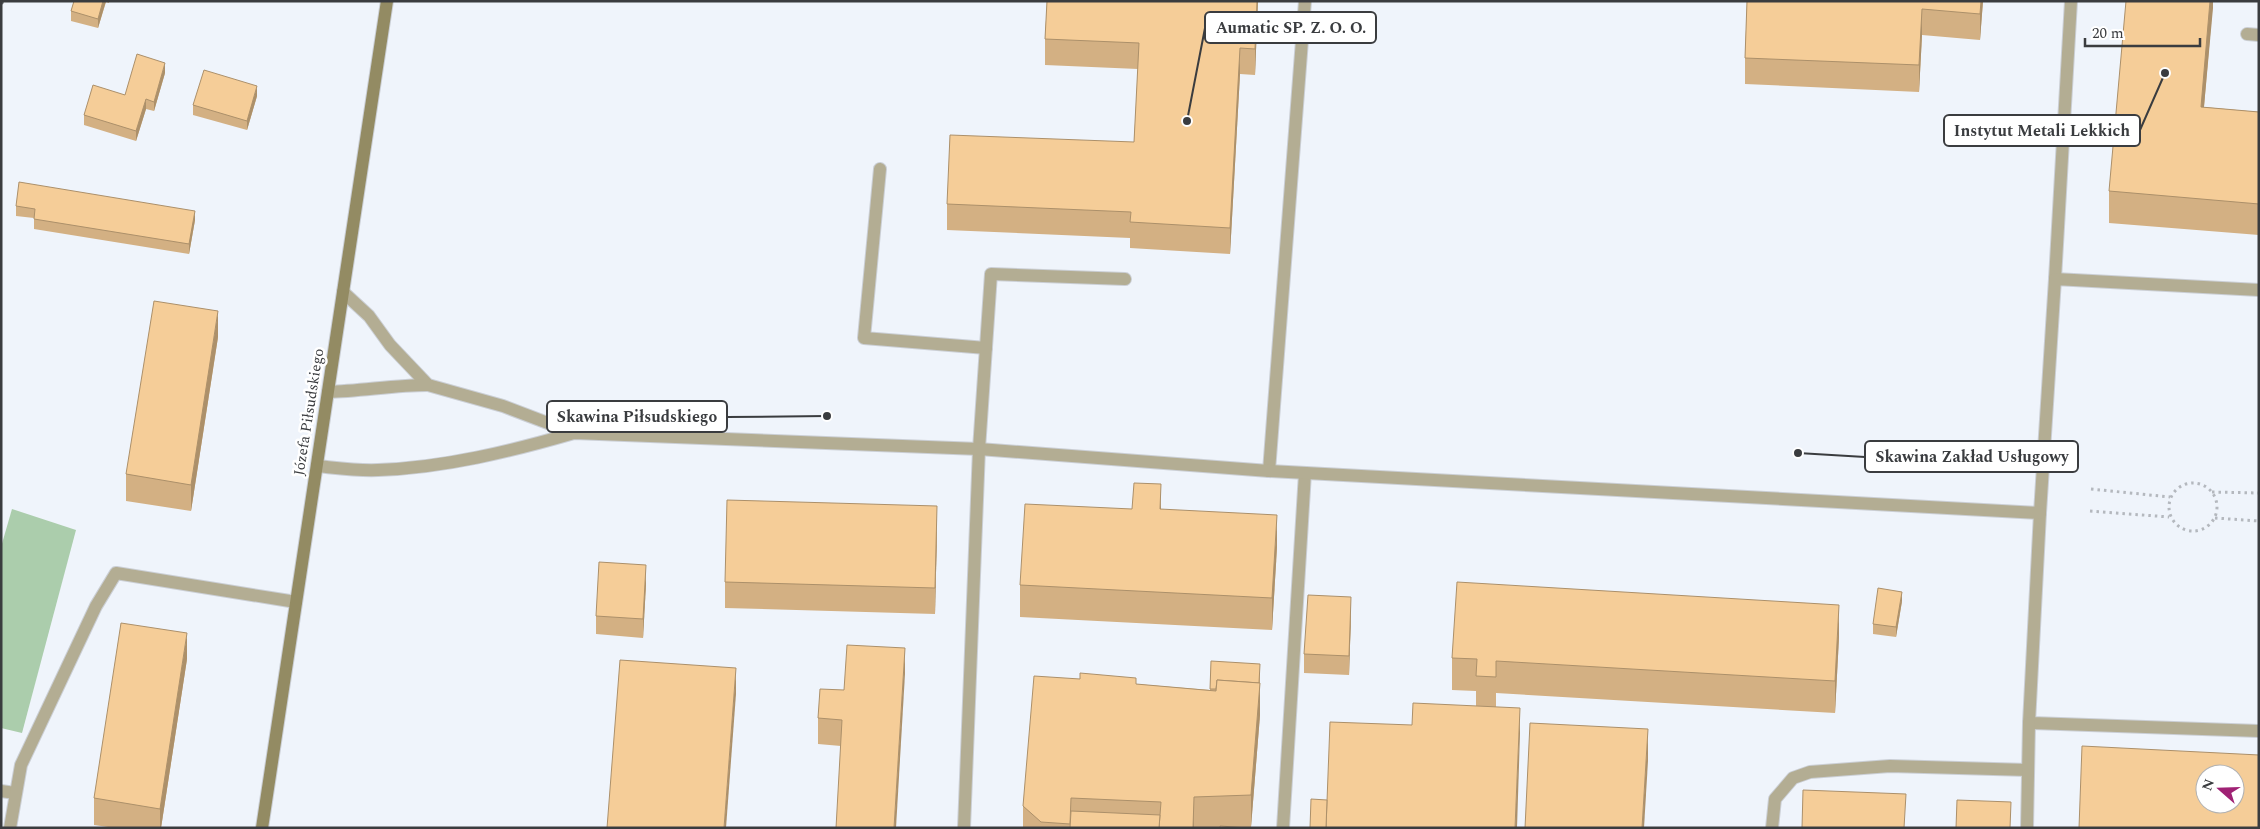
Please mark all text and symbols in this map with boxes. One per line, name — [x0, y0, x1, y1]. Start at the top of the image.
callout: Aumatic SP. Z. O. O. — [1205, 12, 1376, 43]
scale bar — [2085, 15, 2200, 47]
text: Aumatic SP. Z. O. O. — [1216, 16, 1366, 40]
text: 20 m — [2092, 22, 2124, 45]
callout: Instytut Metali Lekkich — [1944, 115, 2140, 146]
text: Instytut Metali Lekkich — [1954, 119, 2130, 143]
street label: Józefa Piłsudskiego — [288, 347, 330, 477]
callout: Skawina Piłsudskiego — [547, 401, 727, 432]
text: Skawina Piłsudskiego — [557, 405, 717, 429]
callout: Skawina Zakład Usługowy — [1865, 441, 2078, 472]
text: Skawina Zakład Usługowy — [1875, 445, 2070, 469]
north arrow — [2195, 764, 2245, 814]
text: N — [2196, 776, 2220, 794]

